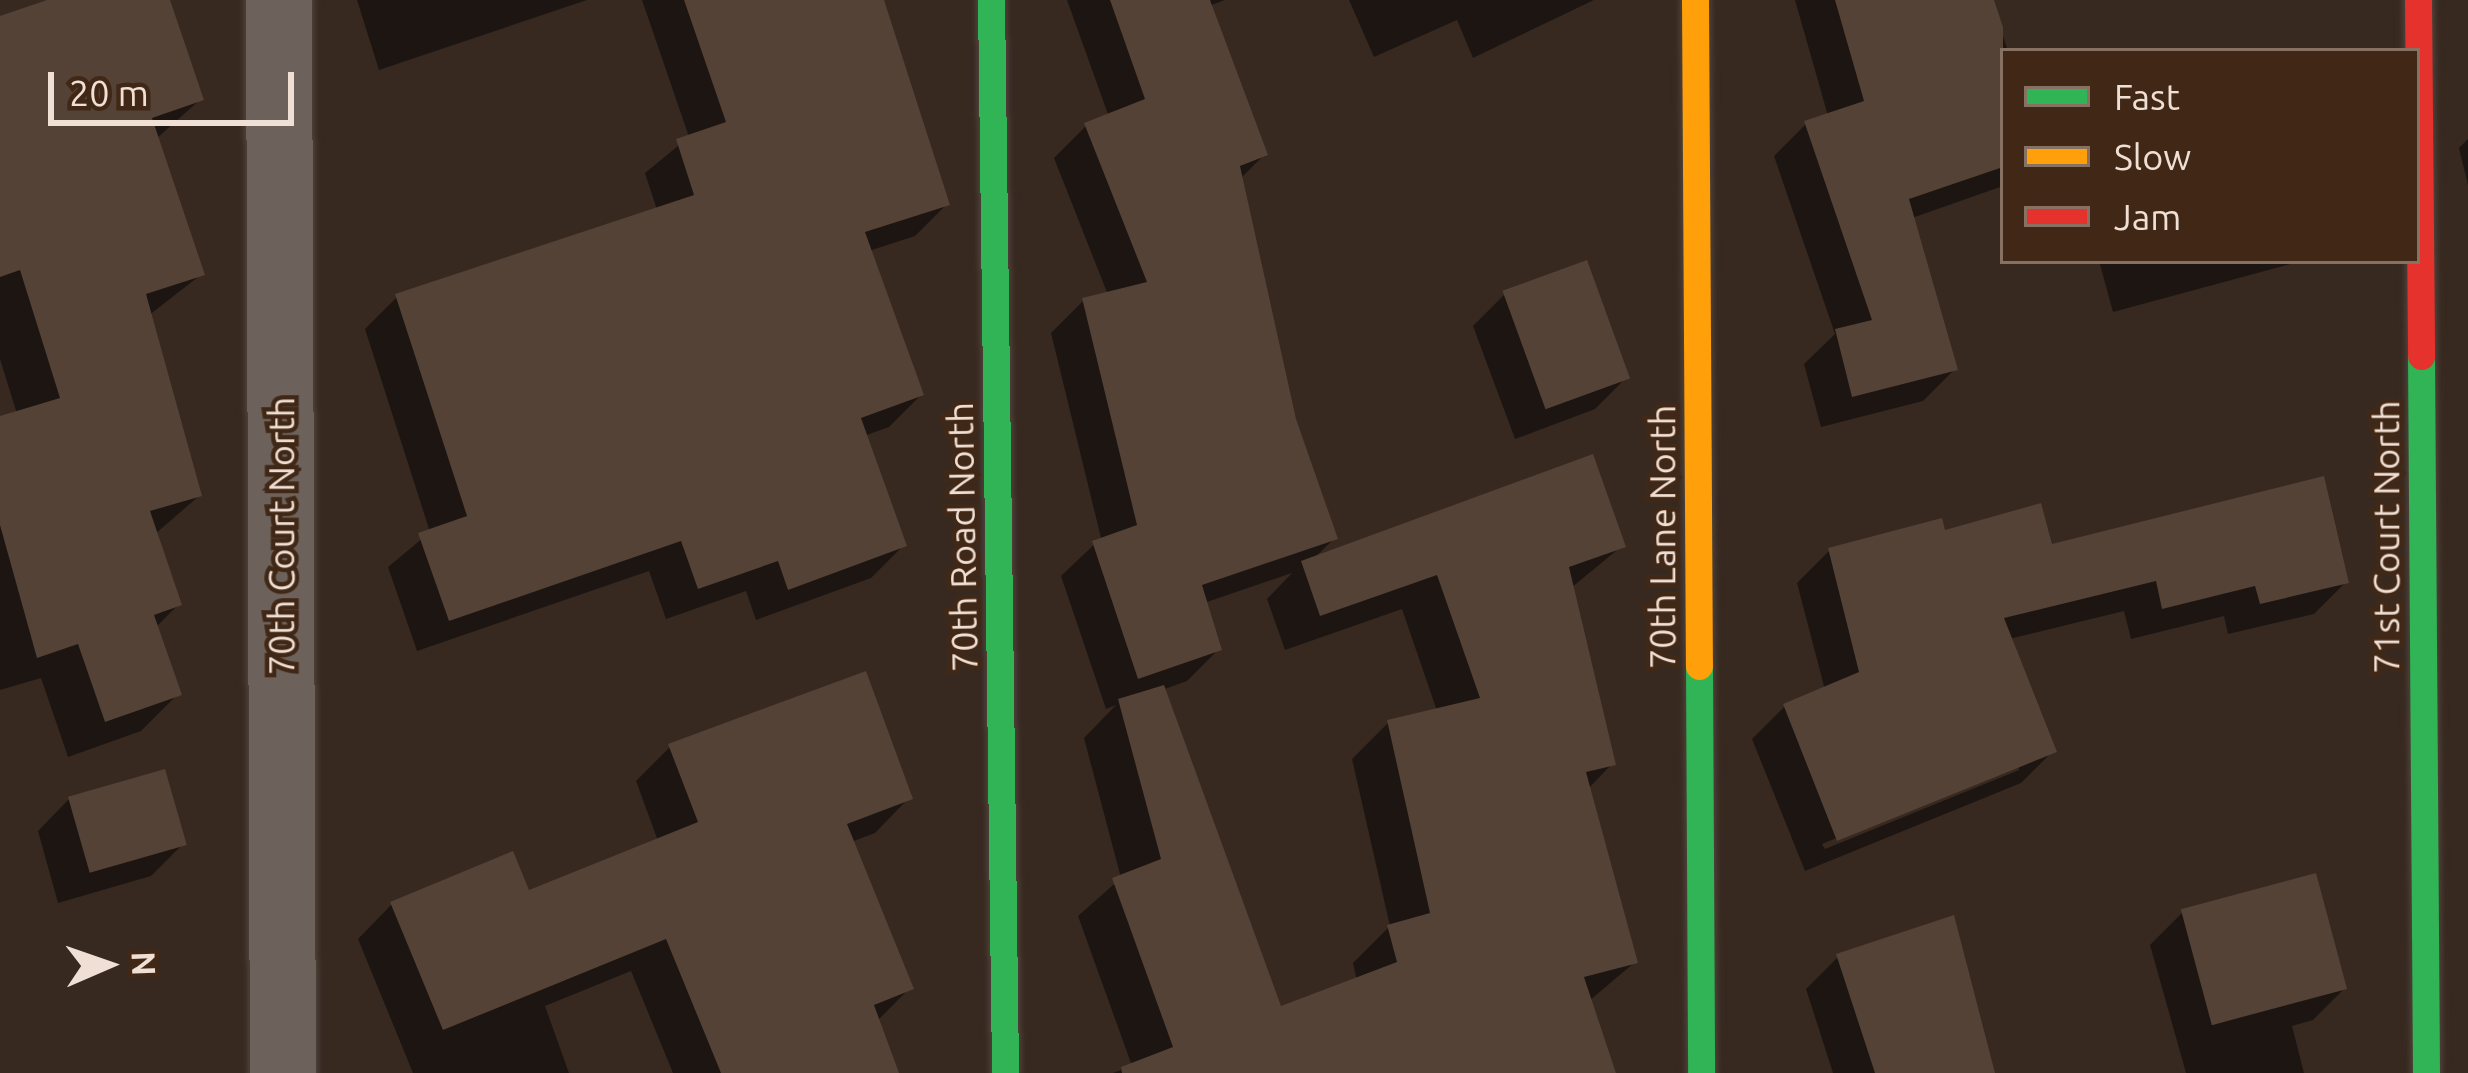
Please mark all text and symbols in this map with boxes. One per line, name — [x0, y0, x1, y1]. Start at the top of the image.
scale bar — [54, 48, 300, 122]
legend — [2000, 48, 2420, 264]
text: 20 m — [69, 72, 149, 113]
text: Fast — [2114, 76, 2180, 117]
text: Slow — [2114, 136, 2191, 177]
text: Jam — [2114, 196, 2181, 237]
street label: 70th Court North — [259, 397, 303, 675]
street label: 71st Court North — [2364, 400, 2408, 674]
street label: 70th Road North — [938, 402, 986, 672]
street label: 70th Lane North — [1640, 405, 1684, 669]
north arrow — [48, 905, 168, 1025]
text: N — [126, 951, 163, 977]

